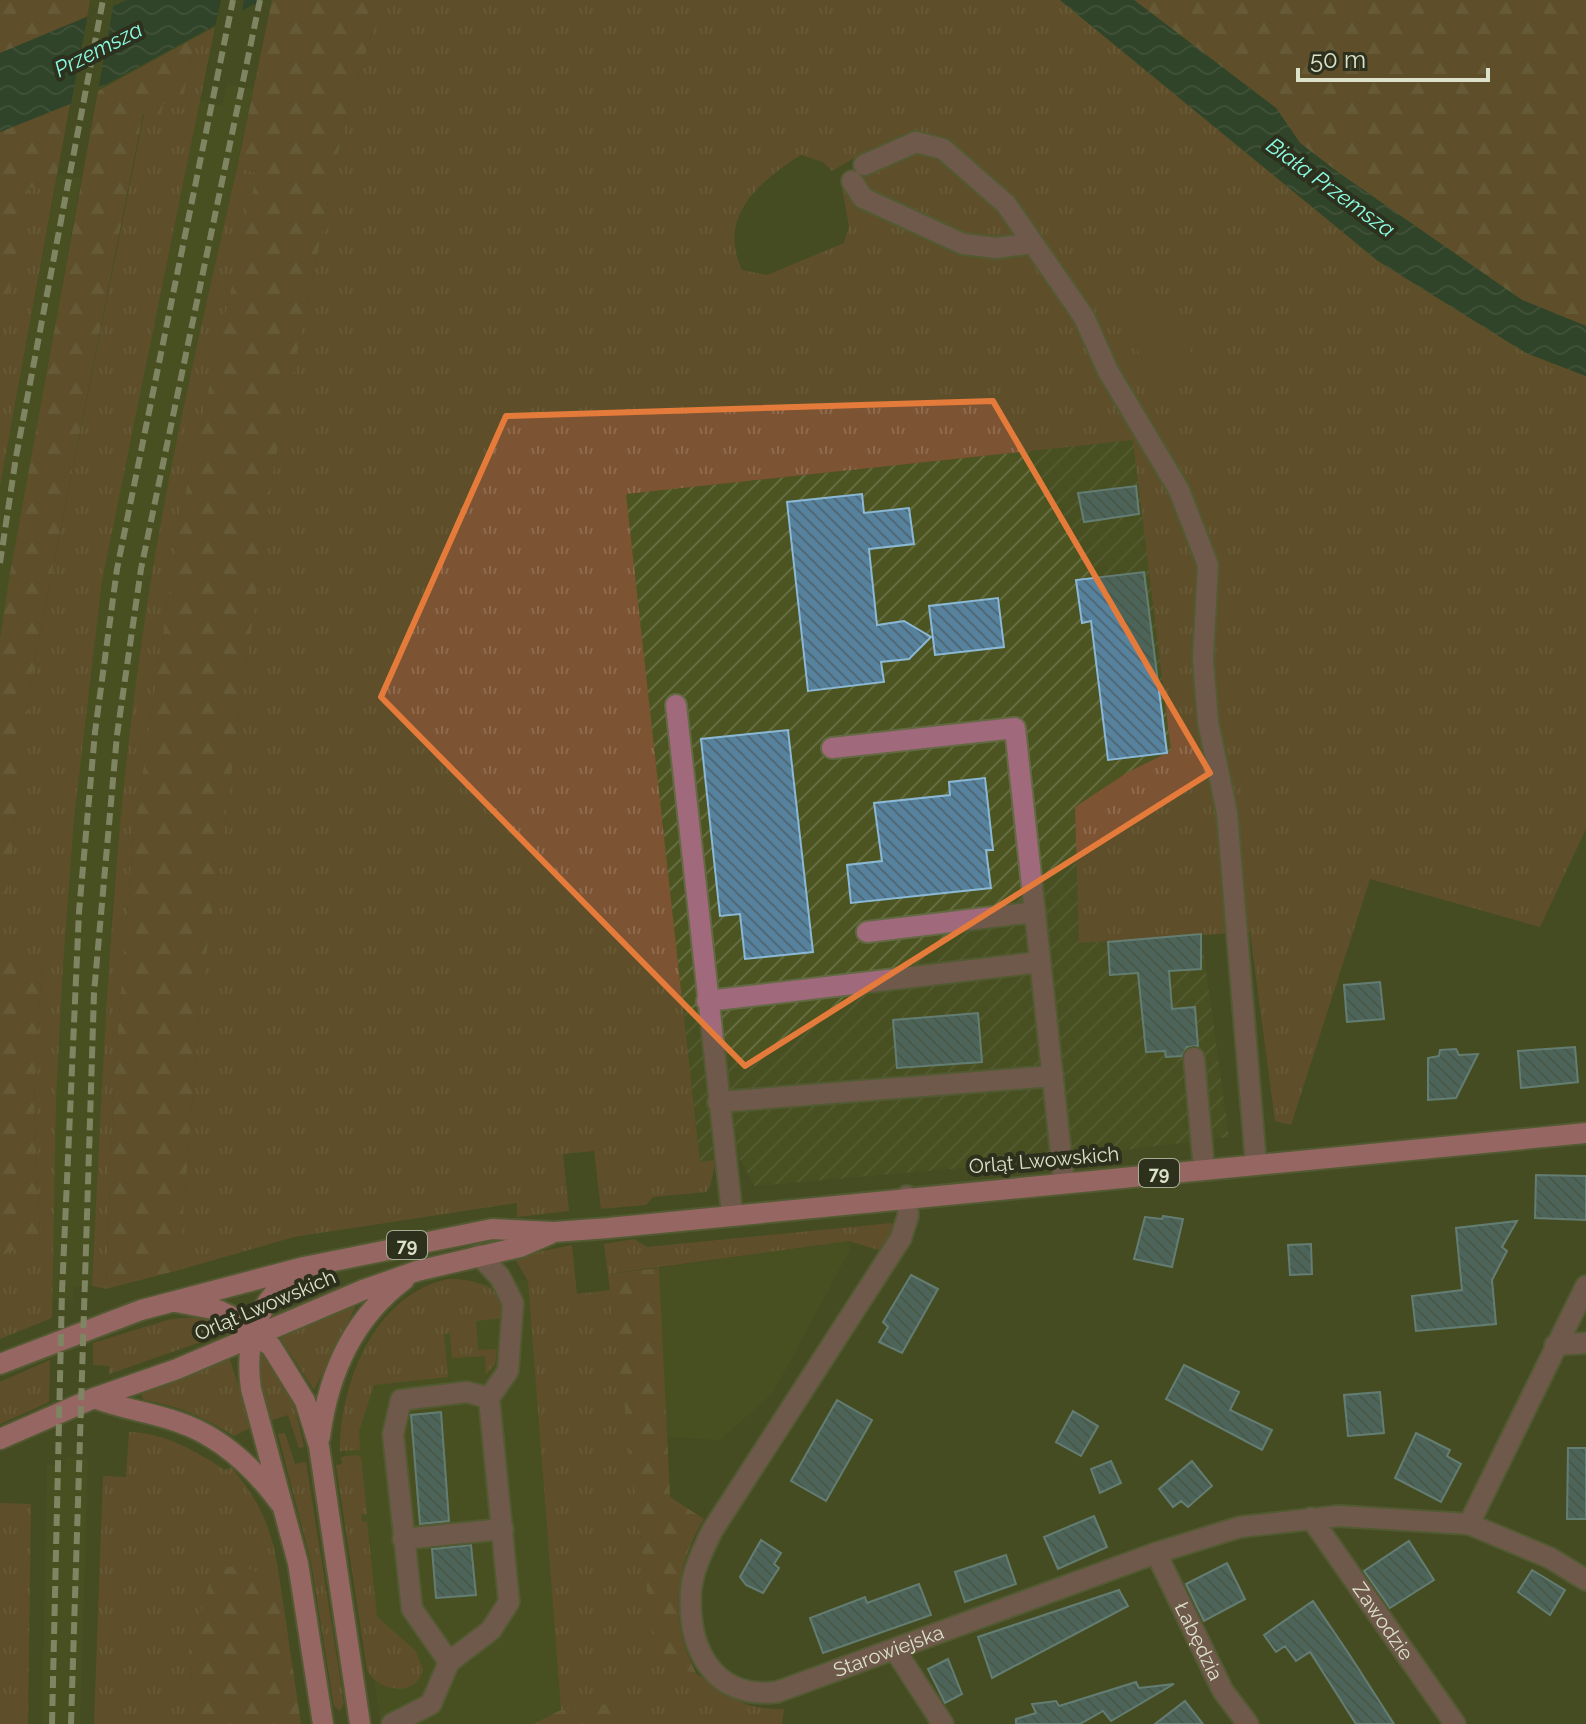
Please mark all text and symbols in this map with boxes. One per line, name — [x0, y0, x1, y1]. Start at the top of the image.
water label: Przemsza — [50, 16, 146, 82]
scale bar — [1298, 32, 1488, 82]
text: 50 m — [1310, 45, 1366, 74]
water label: Biała Przemsza — [1262, 132, 1400, 242]
street label: Orląt Lwowskich — [968, 1141, 1120, 1179]
road number: 79 — [1139, 1159, 1179, 1187]
road number: 79 — [387, 1231, 427, 1259]
street label: Orląt Lwowskich — [191, 1264, 339, 1346]
street label: Zawodzie — [1348, 1578, 1419, 1665]
street label: Łabędzia — [1170, 1598, 1228, 1684]
street label: Starowiejska — [830, 1620, 947, 1682]

